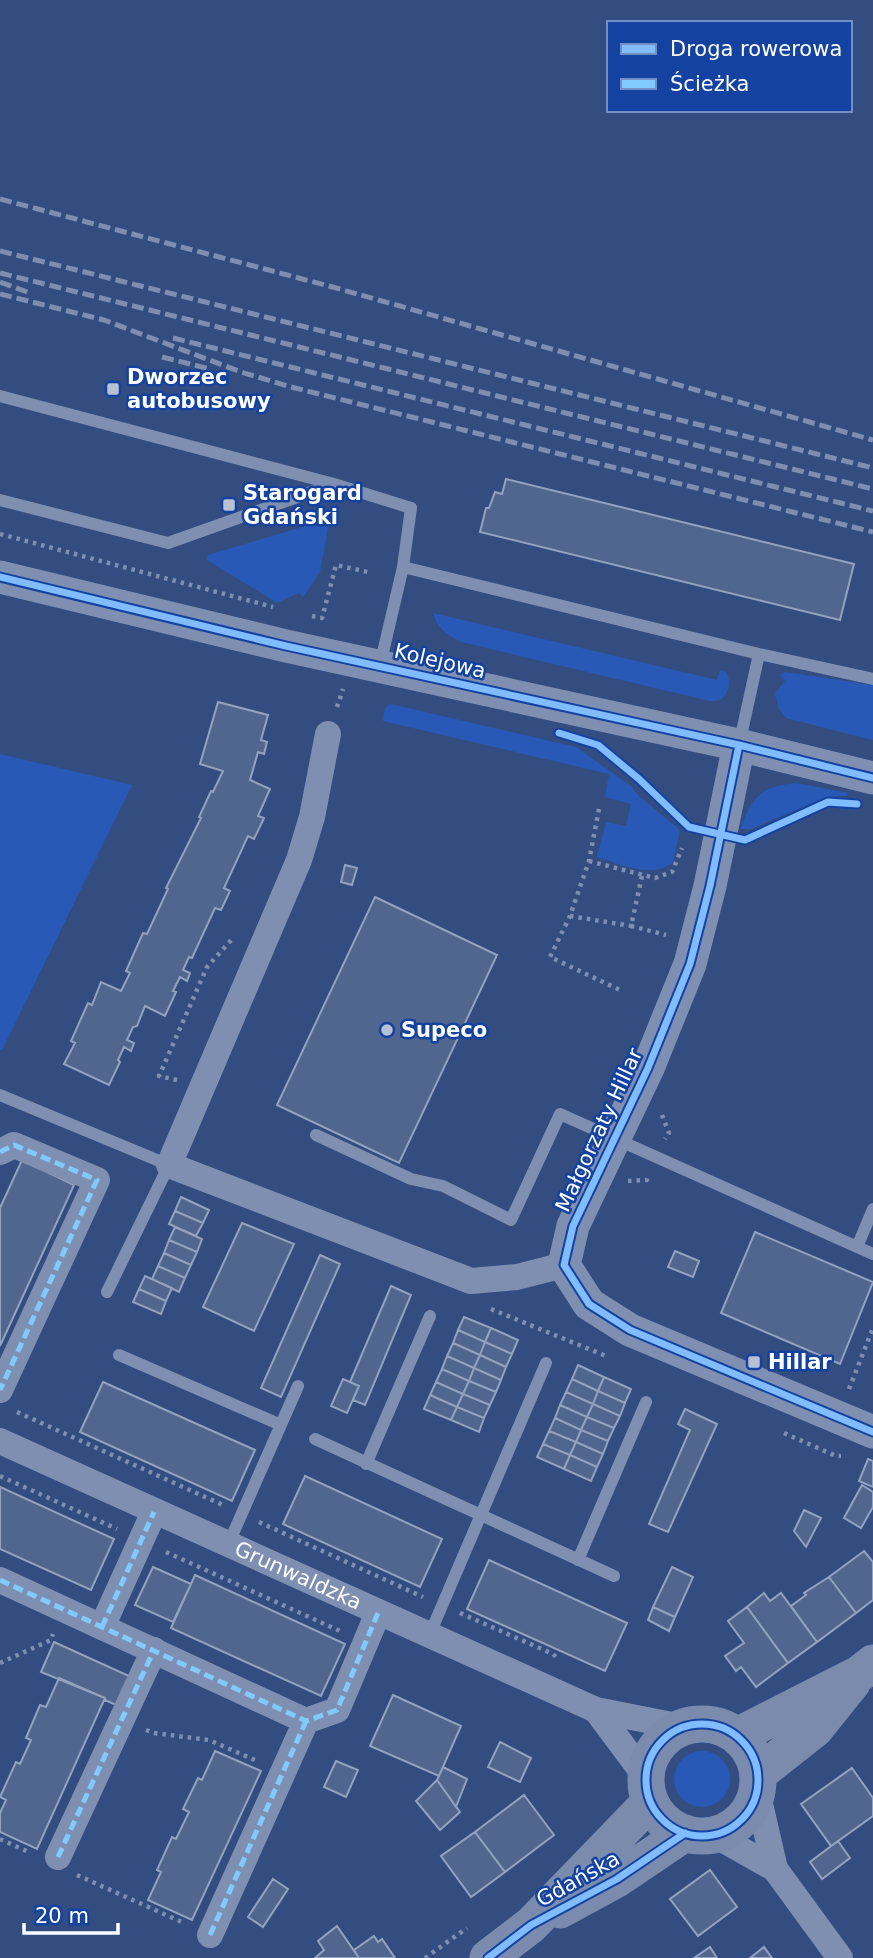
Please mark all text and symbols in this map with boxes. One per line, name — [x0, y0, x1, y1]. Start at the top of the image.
legend — [607, 21, 852, 112]
text: Droga rowerowa — [670, 37, 842, 61]
text: Ścieżka — [670, 71, 749, 96]
place label: Dworzec autobusowy — [127, 365, 271, 413]
marker: Dworzec autobusowy — [105, 381, 121, 397]
place label: Starogard Gdański — [243, 481, 362, 529]
marker: Starogard Gdański — [221, 497, 237, 513]
street label: Kolejowa — [392, 639, 488, 683]
place label: Supeco — [401, 1018, 487, 1042]
marker: Supeco — [379, 1022, 395, 1038]
street label: Małgorzaty Hillar — [551, 1044, 648, 1216]
place label: Hillar — [768, 1350, 832, 1374]
marker: Hillar — [746, 1354, 762, 1370]
street label: Grunwaldzka — [231, 1537, 365, 1615]
street label: Gdańska — [532, 1846, 624, 1912]
scale bar — [24, 1892, 119, 1936]
text: 20 m — [35, 1904, 89, 1928]

